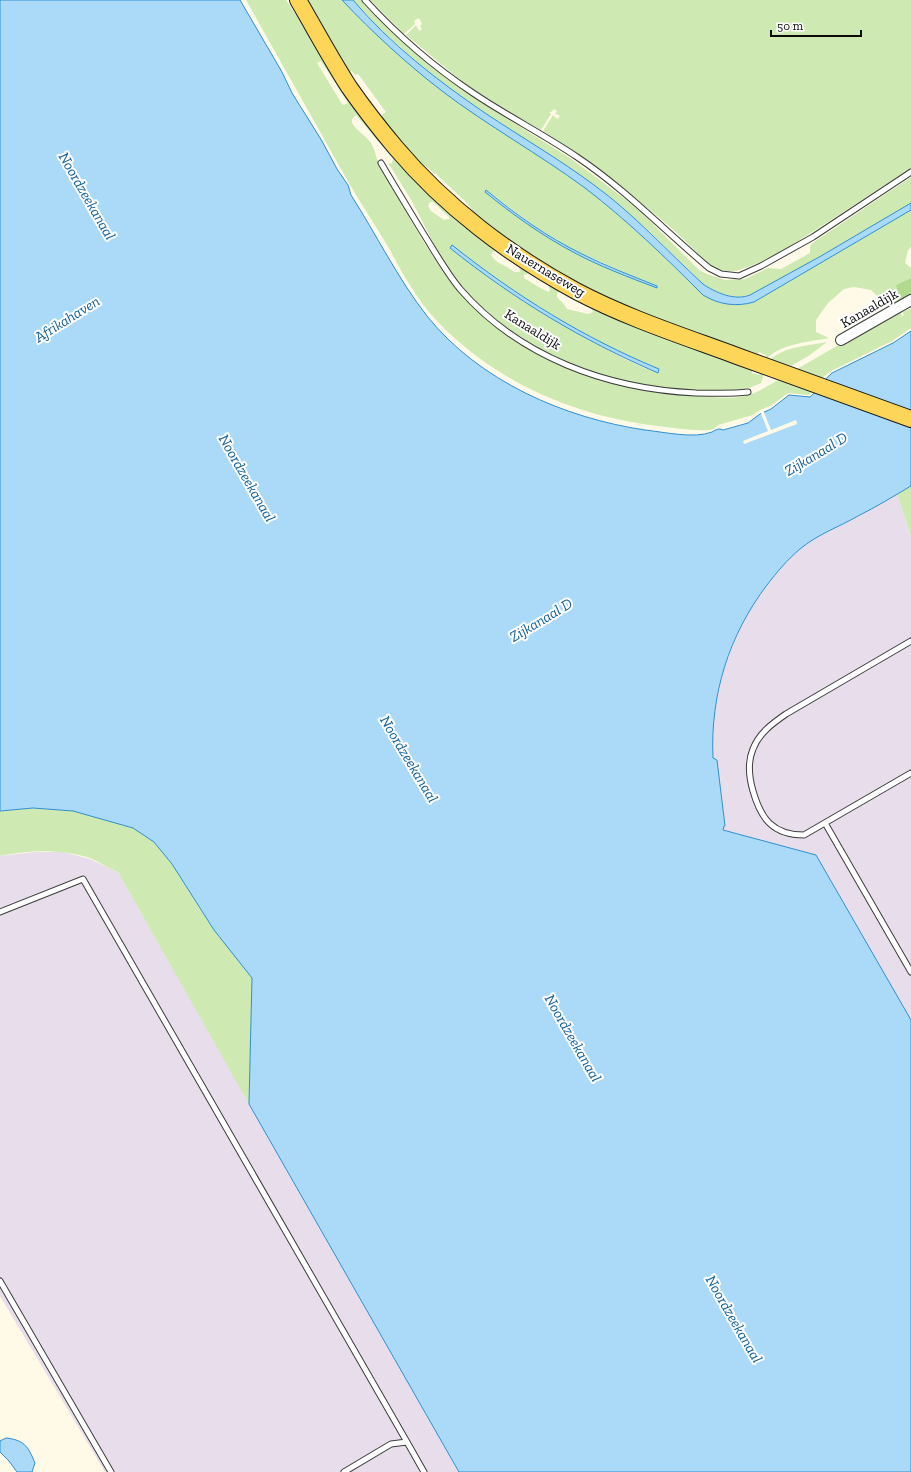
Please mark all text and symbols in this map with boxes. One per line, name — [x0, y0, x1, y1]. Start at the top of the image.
scale bar — [771, 12, 861, 38]
text: 50 m — [777, 19, 804, 33]
water label: Noordzeekanaal — [55, 149, 119, 243]
street label: Nauernaseweg — [503, 240, 589, 301]
street label: Kanaaldijk — [838, 285, 902, 332]
water label: Afrikahaven — [30, 292, 103, 347]
street label: Kanaaldijk — [501, 305, 565, 354]
water label: Zijkanaal D — [781, 428, 851, 480]
water label: Noordzeekanaal — [215, 431, 279, 525]
water label: Zijkanaal D — [506, 594, 576, 646]
water label: Noordzeekanaal — [376, 712, 442, 806]
water label: Noordzeekanaal — [541, 991, 605, 1085]
water label: Noordzeekanaal — [702, 1272, 766, 1366]

